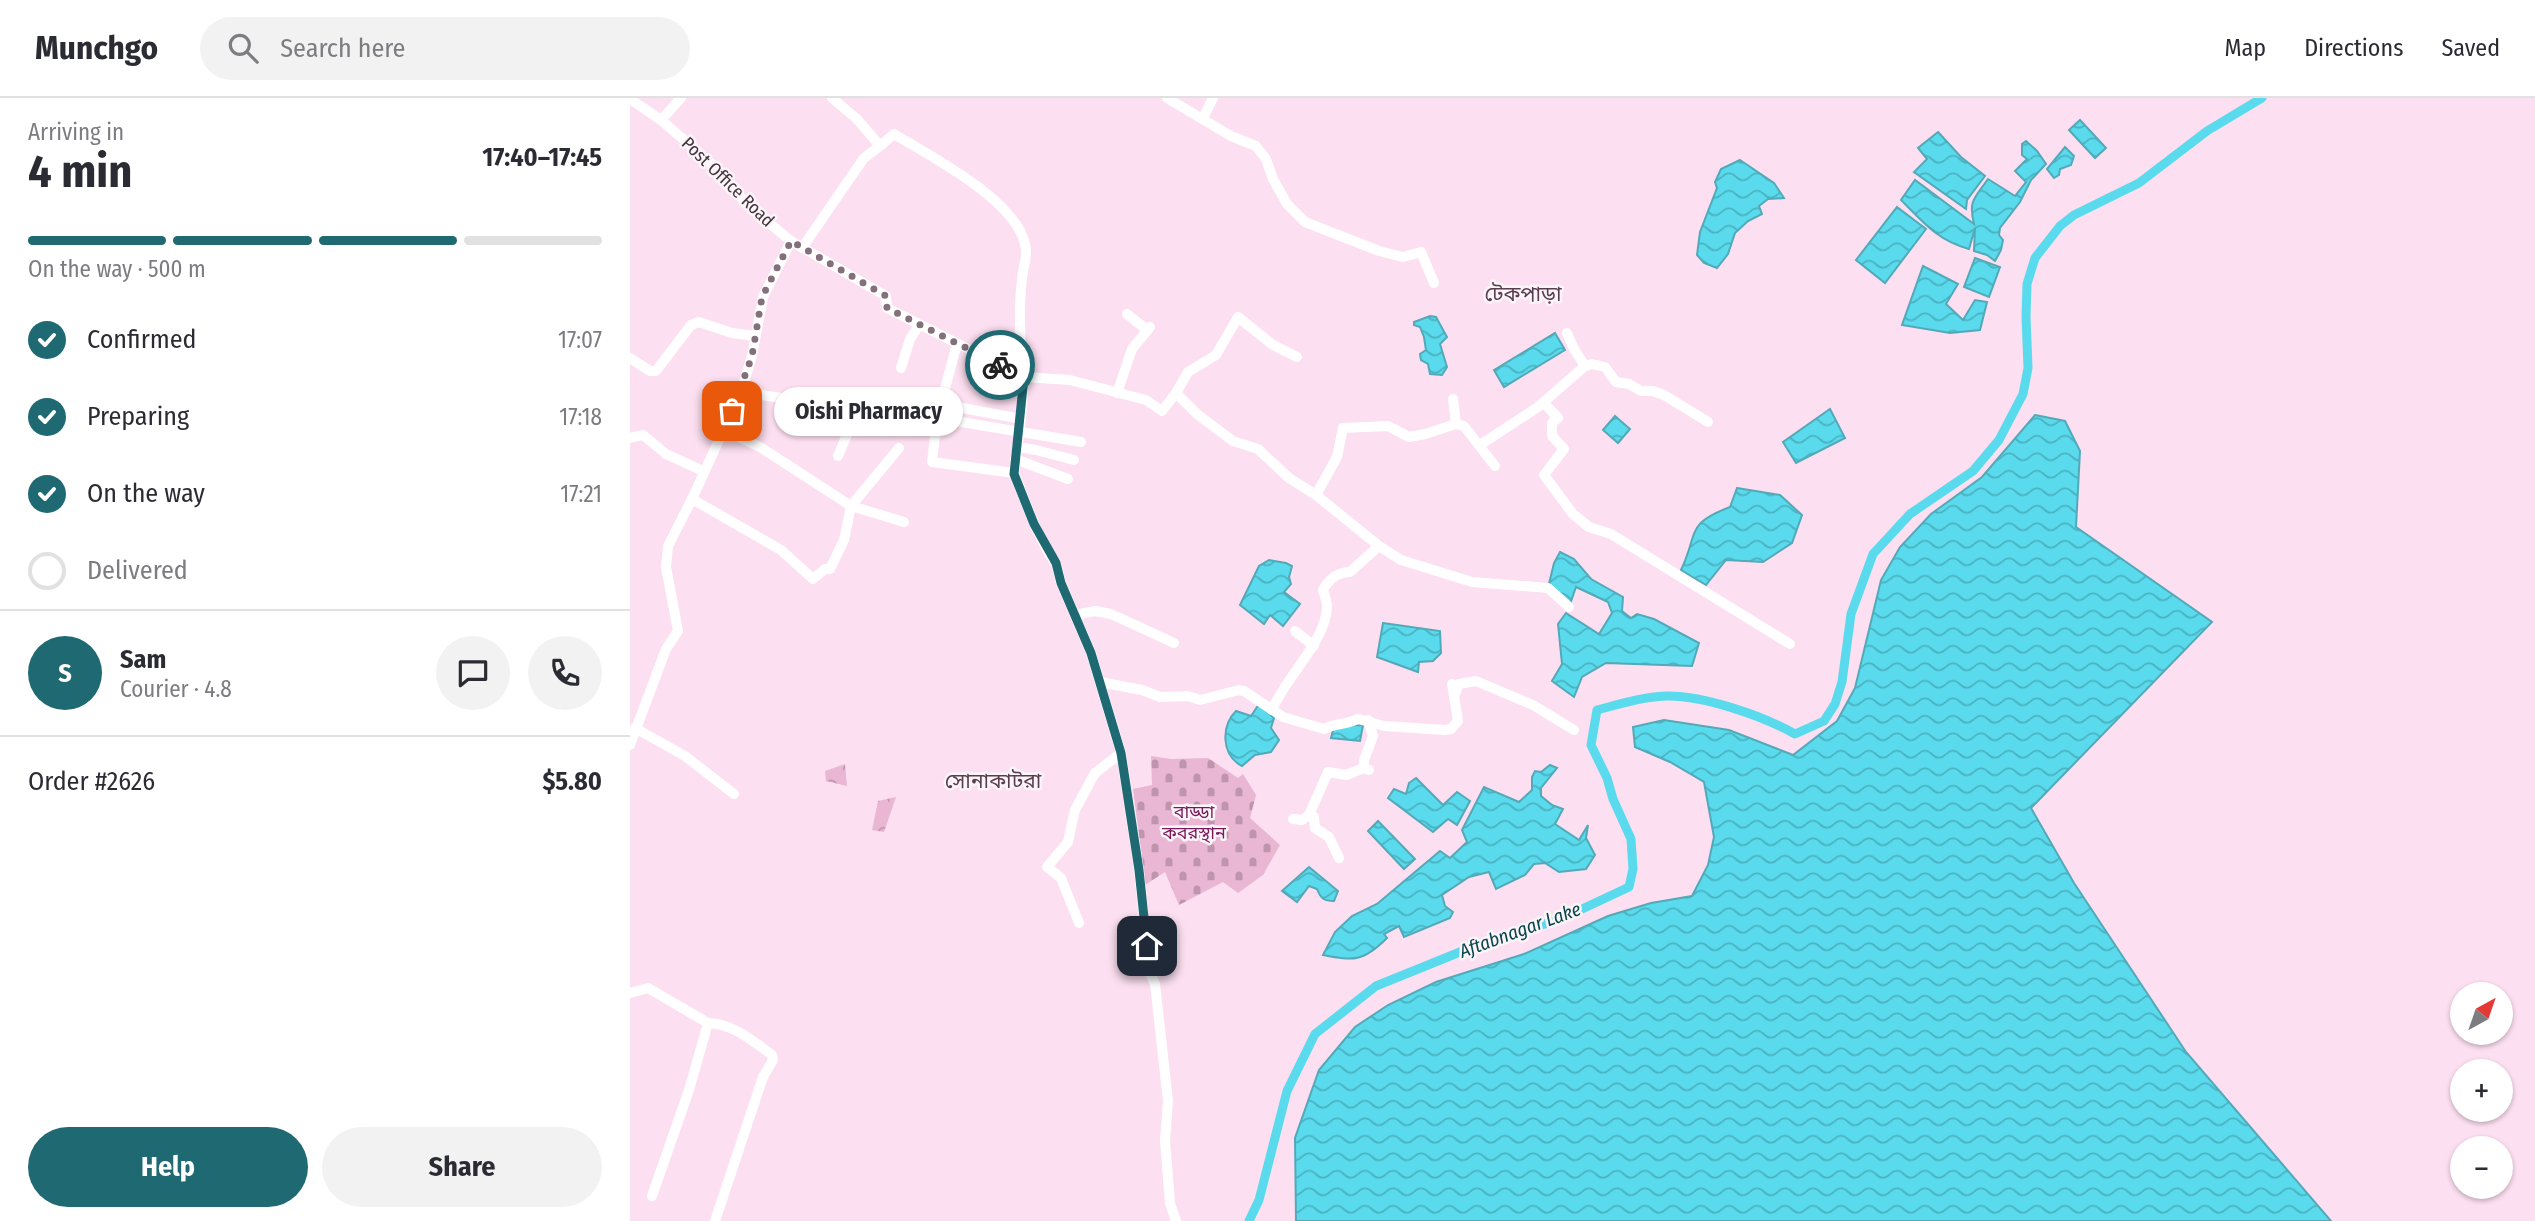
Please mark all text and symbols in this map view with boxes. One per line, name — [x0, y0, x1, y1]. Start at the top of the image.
search box — [200, 17, 690, 80]
text: Munchgo — [35, 28, 158, 68]
icon: search — [224, 29, 262, 67]
text: Search here — [280, 33, 405, 64]
text: Map — [2225, 34, 2266, 62]
text: Directions — [2304, 34, 2403, 62]
text: Saved — [2441, 34, 2500, 62]
text: Arriving in — [28, 118, 124, 146]
street label: Post Office Road — [677, 132, 779, 232]
text: 17:40–17:45 — [482, 142, 602, 173]
text: 4 min — [28, 144, 132, 199]
text: On the way · 500 m — [28, 255, 206, 283]
district label: টেকপাড়া — [1484, 281, 1562, 307]
icon: check — [28, 321, 66, 359]
text: Confirmed — [87, 324, 197, 355]
text: 17:07 — [558, 326, 602, 354]
courier — [965, 330, 1035, 400]
icon: bike — [981, 346, 1019, 384]
pin — [702, 381, 762, 441]
callout: Oishi Pharmacy — [774, 386, 963, 436]
icon: bag — [713, 392, 751, 430]
text: Oishi Pharmacy — [795, 397, 942, 425]
icon: check — [28, 398, 66, 436]
text: Preparing — [87, 401, 189, 432]
text: 17:18 — [559, 403, 602, 431]
icon: check — [28, 475, 66, 513]
text: On the way — [87, 478, 205, 509]
text: 17:21 — [560, 480, 602, 508]
text: Delivered — [87, 555, 188, 586]
button: chat — [436, 636, 510, 710]
button: phone — [528, 636, 602, 710]
text: Sam — [120, 644, 166, 675]
text: S — [58, 658, 72, 689]
text: Courier · 4.8 — [120, 675, 232, 703]
text: Order #2626 — [28, 766, 155, 797]
text: $5.80 — [542, 766, 602, 797]
district label: সোনাকাটরা — [945, 768, 1042, 794]
park label: বাড্ডা কবরস্থান — [1161, 801, 1227, 844]
water label: Aftabnagar Lake — [1455, 897, 1584, 963]
pin — [1117, 916, 1177, 976]
icon: home — [1128, 927, 1166, 965]
north arrow — [2450, 982, 2513, 1045]
map controls — [2450, 982, 2513, 1199]
button: + — [2450, 1059, 2513, 1122]
button: Help — [28, 1127, 308, 1207]
button: Share — [322, 1127, 602, 1207]
button: − — [2450, 1136, 2513, 1199]

